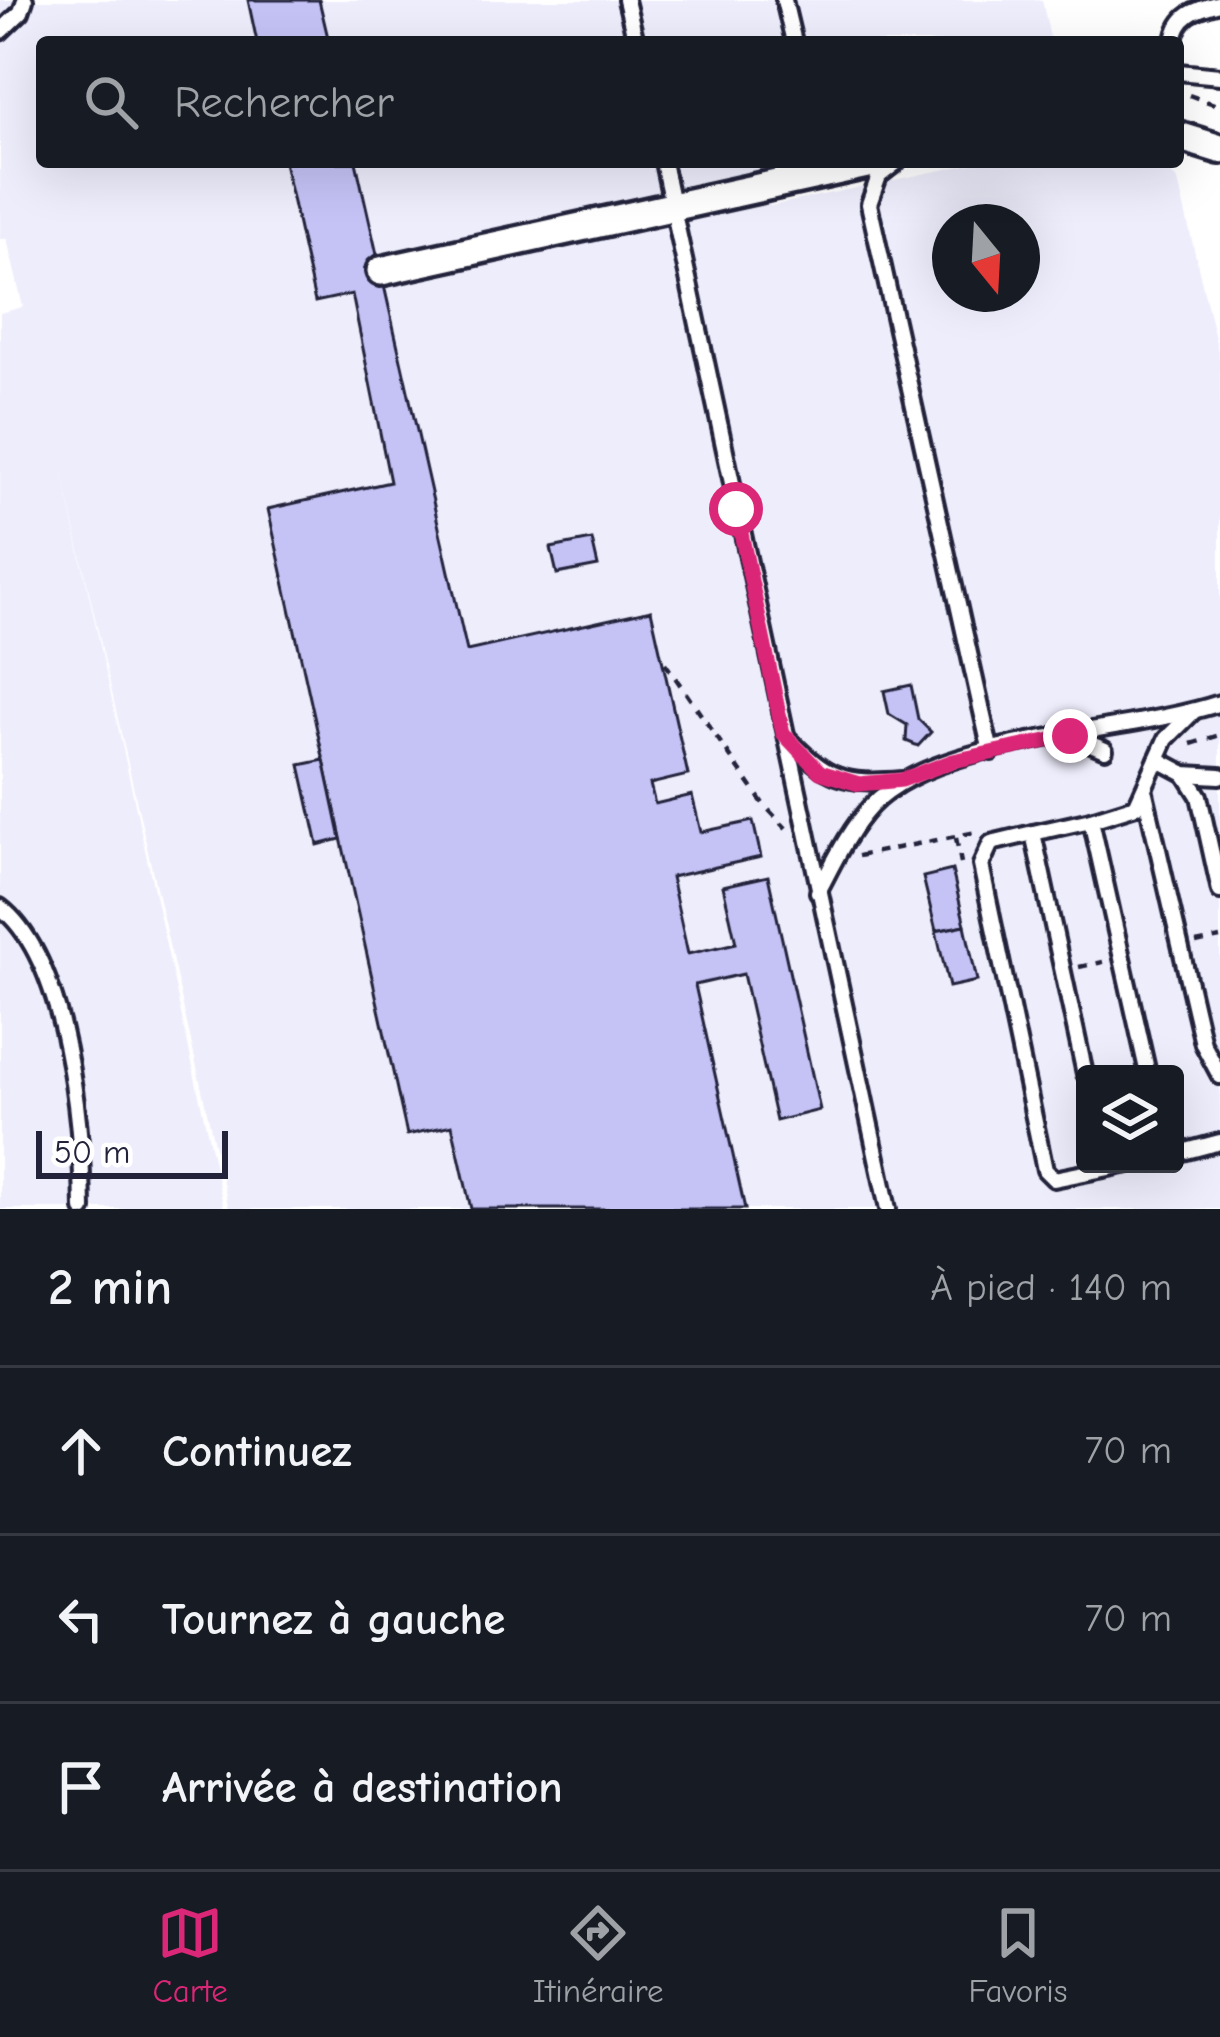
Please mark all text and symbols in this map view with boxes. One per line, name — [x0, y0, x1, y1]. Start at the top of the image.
search box — [36, 36, 1184, 168]
icon: search — [78, 69, 144, 135]
text: Rechercher — [174, 76, 394, 128]
north arrow — [932, 204, 1040, 312]
route start — [709, 482, 763, 536]
route end — [1043, 709, 1097, 763]
map controls — [1076, 1065, 1184, 1173]
button: layers — [1076, 1065, 1184, 1173]
scale bar — [36, 1125, 228, 1178]
text: 50 m — [54, 1133, 130, 1171]
text: 2 min — [48, 1258, 172, 1317]
text: À pied · 140 m — [930, 1265, 1172, 1310]
icon: ahead — [48, 1418, 114, 1484]
text: Continuez — [162, 1425, 352, 1477]
text: 70 m — [1085, 1428, 1172, 1473]
icon: left — [48, 1586, 114, 1652]
text: Tournez à gauche — [162, 1593, 505, 1645]
text: 70 m — [1085, 1596, 1172, 1641]
icon: arrive — [48, 1754, 114, 1820]
text: Arrivée à destination — [162, 1761, 563, 1813]
tab: Carte — [152, 1900, 228, 2010]
tab: Itinéraire — [533, 1900, 663, 2010]
tab: Favoris — [968, 1900, 1068, 2010]

